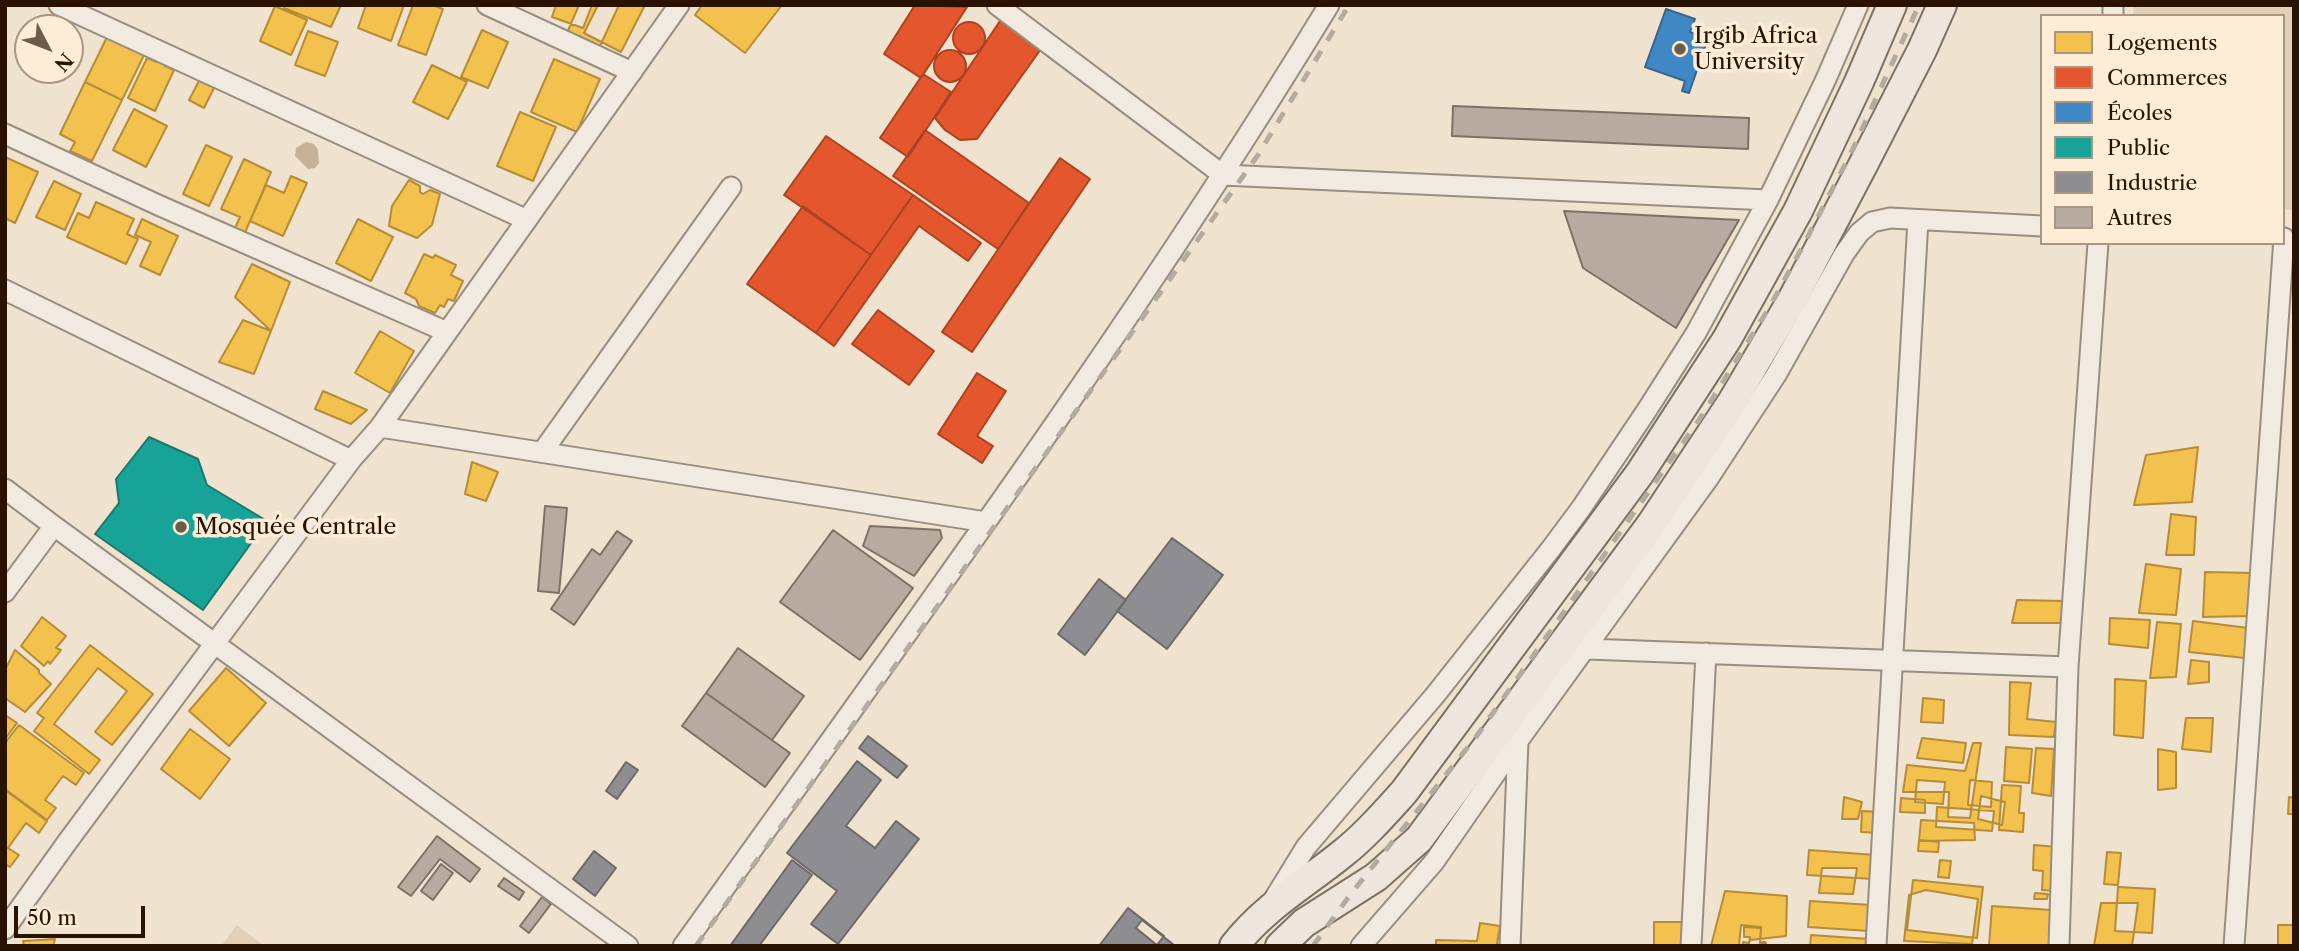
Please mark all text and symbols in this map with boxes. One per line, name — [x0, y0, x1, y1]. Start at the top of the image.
north arrow — [14, 14, 84, 84]
legend — [2040, 14, 2285, 245]
place label: Irgib Africa University — [1694, 22, 1818, 76]
text: Logements — [2107, 30, 2217, 55]
marker: Irgib Africa University — [1672, 41, 1688, 57]
text: N — [49, 48, 78, 76]
text: Commerces — [2107, 65, 2227, 90]
text: Écoles — [2107, 100, 2173, 125]
text: Public — [2107, 135, 2170, 160]
text: Industrie — [2107, 170, 2197, 195]
text: Autres — [2107, 205, 2172, 230]
place label: Mosquée Centrale — [195, 513, 396, 541]
marker: Mosquée Centrale — [173, 519, 189, 535]
scale bar — [18, 892, 149, 936]
text: 50 m — [27, 905, 77, 930]

